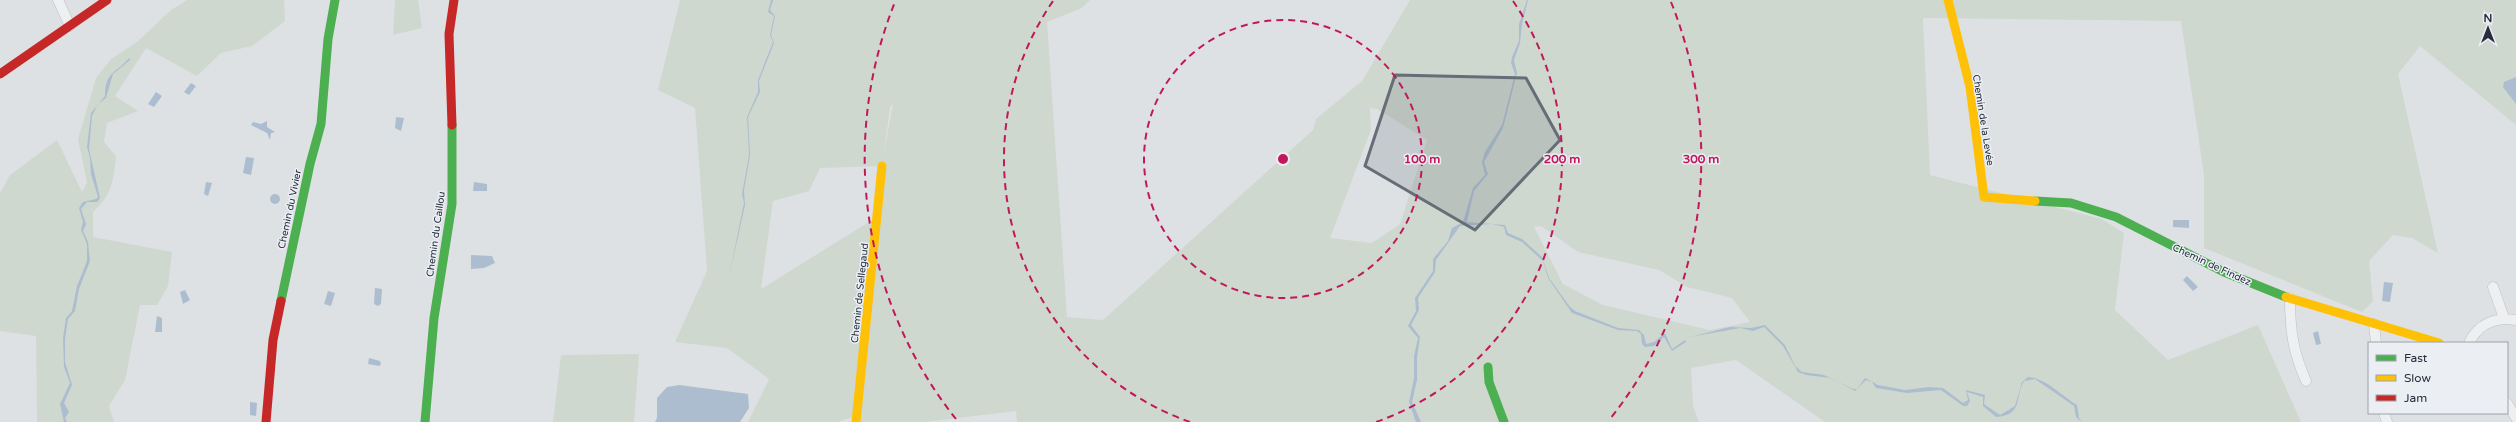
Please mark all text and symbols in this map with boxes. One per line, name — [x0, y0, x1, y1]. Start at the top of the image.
north arrow — [2468, 8, 2508, 48]
text: N — [2484, 12, 2492, 25]
street label: Chemin de la Levée — [1970, 74, 1996, 167]
centre of rings — [1276, 152, 1290, 166]
text: 100 m — [1404, 152, 1440, 166]
text: 200 m — [1544, 152, 1580, 166]
text: 300 m — [1683, 152, 1719, 166]
street label: Chemin du Vivier — [276, 168, 304, 250]
street label: Chemin du Caillou — [424, 191, 448, 278]
street label: Chemin de Findez — [2170, 241, 2253, 288]
street label: Chemin de Sellegaud — [849, 243, 871, 344]
legend — [2368, 342, 2508, 414]
text: Fast — [2404, 351, 2428, 365]
text: Slow — [2404, 371, 2431, 385]
text: Jam — [2404, 391, 2427, 405]

